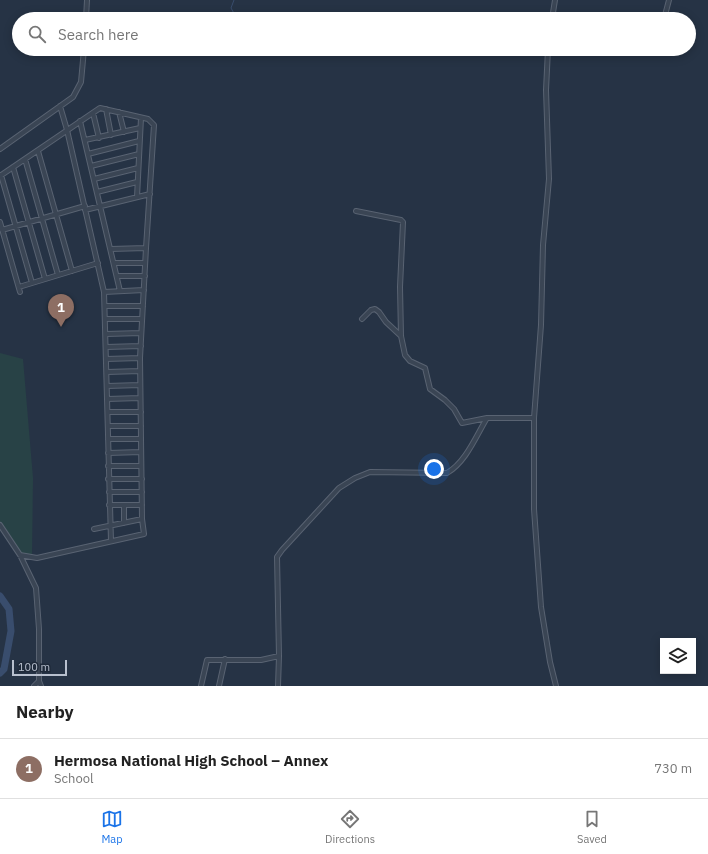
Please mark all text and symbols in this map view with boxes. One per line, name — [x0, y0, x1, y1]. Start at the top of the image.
search box — [12, 12, 696, 56]
icon: search — [26, 23, 48, 45]
text: Search here — [58, 25, 138, 44]
pin: 1 — [48, 294, 74, 327]
your location — [424, 459, 444, 479]
map controls — [660, 638, 696, 674]
button: layers — [660, 638, 696, 674]
scale bar — [12, 658, 67, 677]
text: 100 m — [18, 660, 50, 674]
text: Nearby — [16, 701, 74, 723]
text: Hermosa National High School – Annex — [54, 751, 328, 770]
text: 1 — [25, 760, 33, 777]
text: 730 m — [654, 760, 692, 777]
text: School — [54, 770, 94, 787]
tab: Map — [101, 808, 123, 846]
tab: Directions — [325, 808, 375, 846]
tab: Saved — [577, 808, 607, 846]

